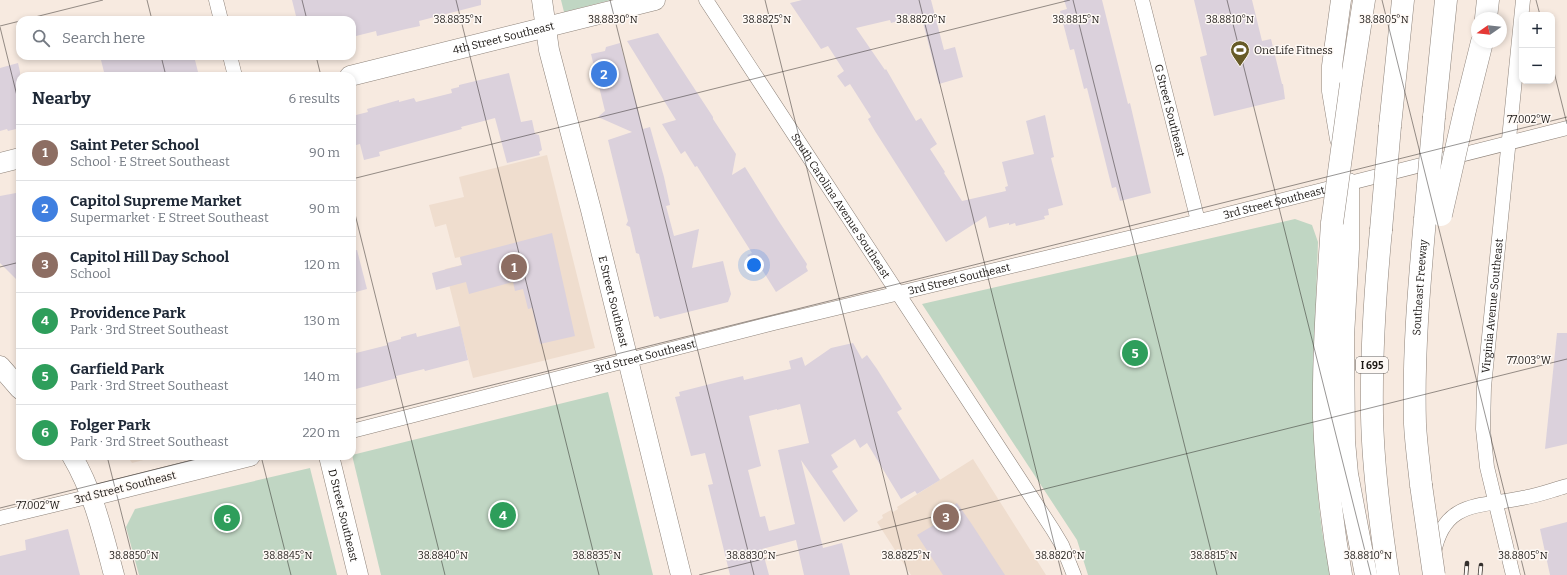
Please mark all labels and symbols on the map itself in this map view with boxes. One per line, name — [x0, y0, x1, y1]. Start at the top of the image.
north arrow — [1471, 12, 1507, 48]
text: 38.8835°N — [434, 14, 482, 26]
text: 38.8830°N — [588, 14, 638, 26]
text: 38.8825°N — [743, 14, 791, 26]
text: 38.8820°N — [896, 14, 946, 26]
text: 38.8815°N — [1053, 14, 1100, 26]
text: 38.8810°N — [1206, 14, 1254, 26]
text: 38.8805°N — [1359, 14, 1409, 26]
street label: 4th Street Southeast — [451, 19, 556, 57]
sports icon: OneLife Fitness — [1229, 39, 1251, 67]
place label: OneLife Fitness — [1254, 44, 1333, 57]
pin: 2 — [591, 59, 617, 89]
street label: G Street Southeast — [1152, 63, 1188, 158]
text: 77.002°W — [1507, 114, 1552, 126]
street label: South Carolina Avenue Southeast — [788, 131, 893, 281]
street label: 3rd Street Southeast — [1222, 184, 1326, 222]
street label: Virginia Avenue Southeast — [1479, 238, 1506, 374]
street label: Southeast Freeway — [1410, 239, 1430, 336]
pin: 1 — [501, 252, 527, 282]
street label: E Street Southeast — [595, 254, 631, 349]
your location — [744, 255, 764, 275]
street label: 3rd Street Southeast — [907, 261, 1012, 298]
street label: 3rd Street Southeast — [593, 337, 697, 376]
pin: 5 — [1122, 338, 1148, 368]
text: 77.003°W — [1507, 355, 1552, 367]
road number: I 695 — [1356, 357, 1388, 373]
street label: D Street Southeast — [325, 468, 361, 563]
street label: 3rd Street Southeast — [73, 469, 177, 506]
text: 77.002°W — [16, 500, 61, 512]
pin: 4 — [490, 500, 516, 530]
pin: 3 — [933, 502, 959, 532]
pin: 6 — [214, 503, 240, 533]
text: 38.8850°N — [109, 550, 159, 562]
text: 38.8845°N — [264, 550, 312, 562]
text: 38.8840°N — [418, 550, 468, 562]
text: 38.8835°N — [573, 550, 621, 562]
text: 38.8830°N — [726, 550, 776, 562]
text: 38.8825°N — [882, 550, 930, 562]
text: 38.8820°N — [1035, 550, 1085, 562]
text: 38.8815°N — [1191, 550, 1238, 562]
text: 38.8810°N — [1344, 550, 1392, 562]
text: 38.8805°N — [1498, 550, 1548, 562]

